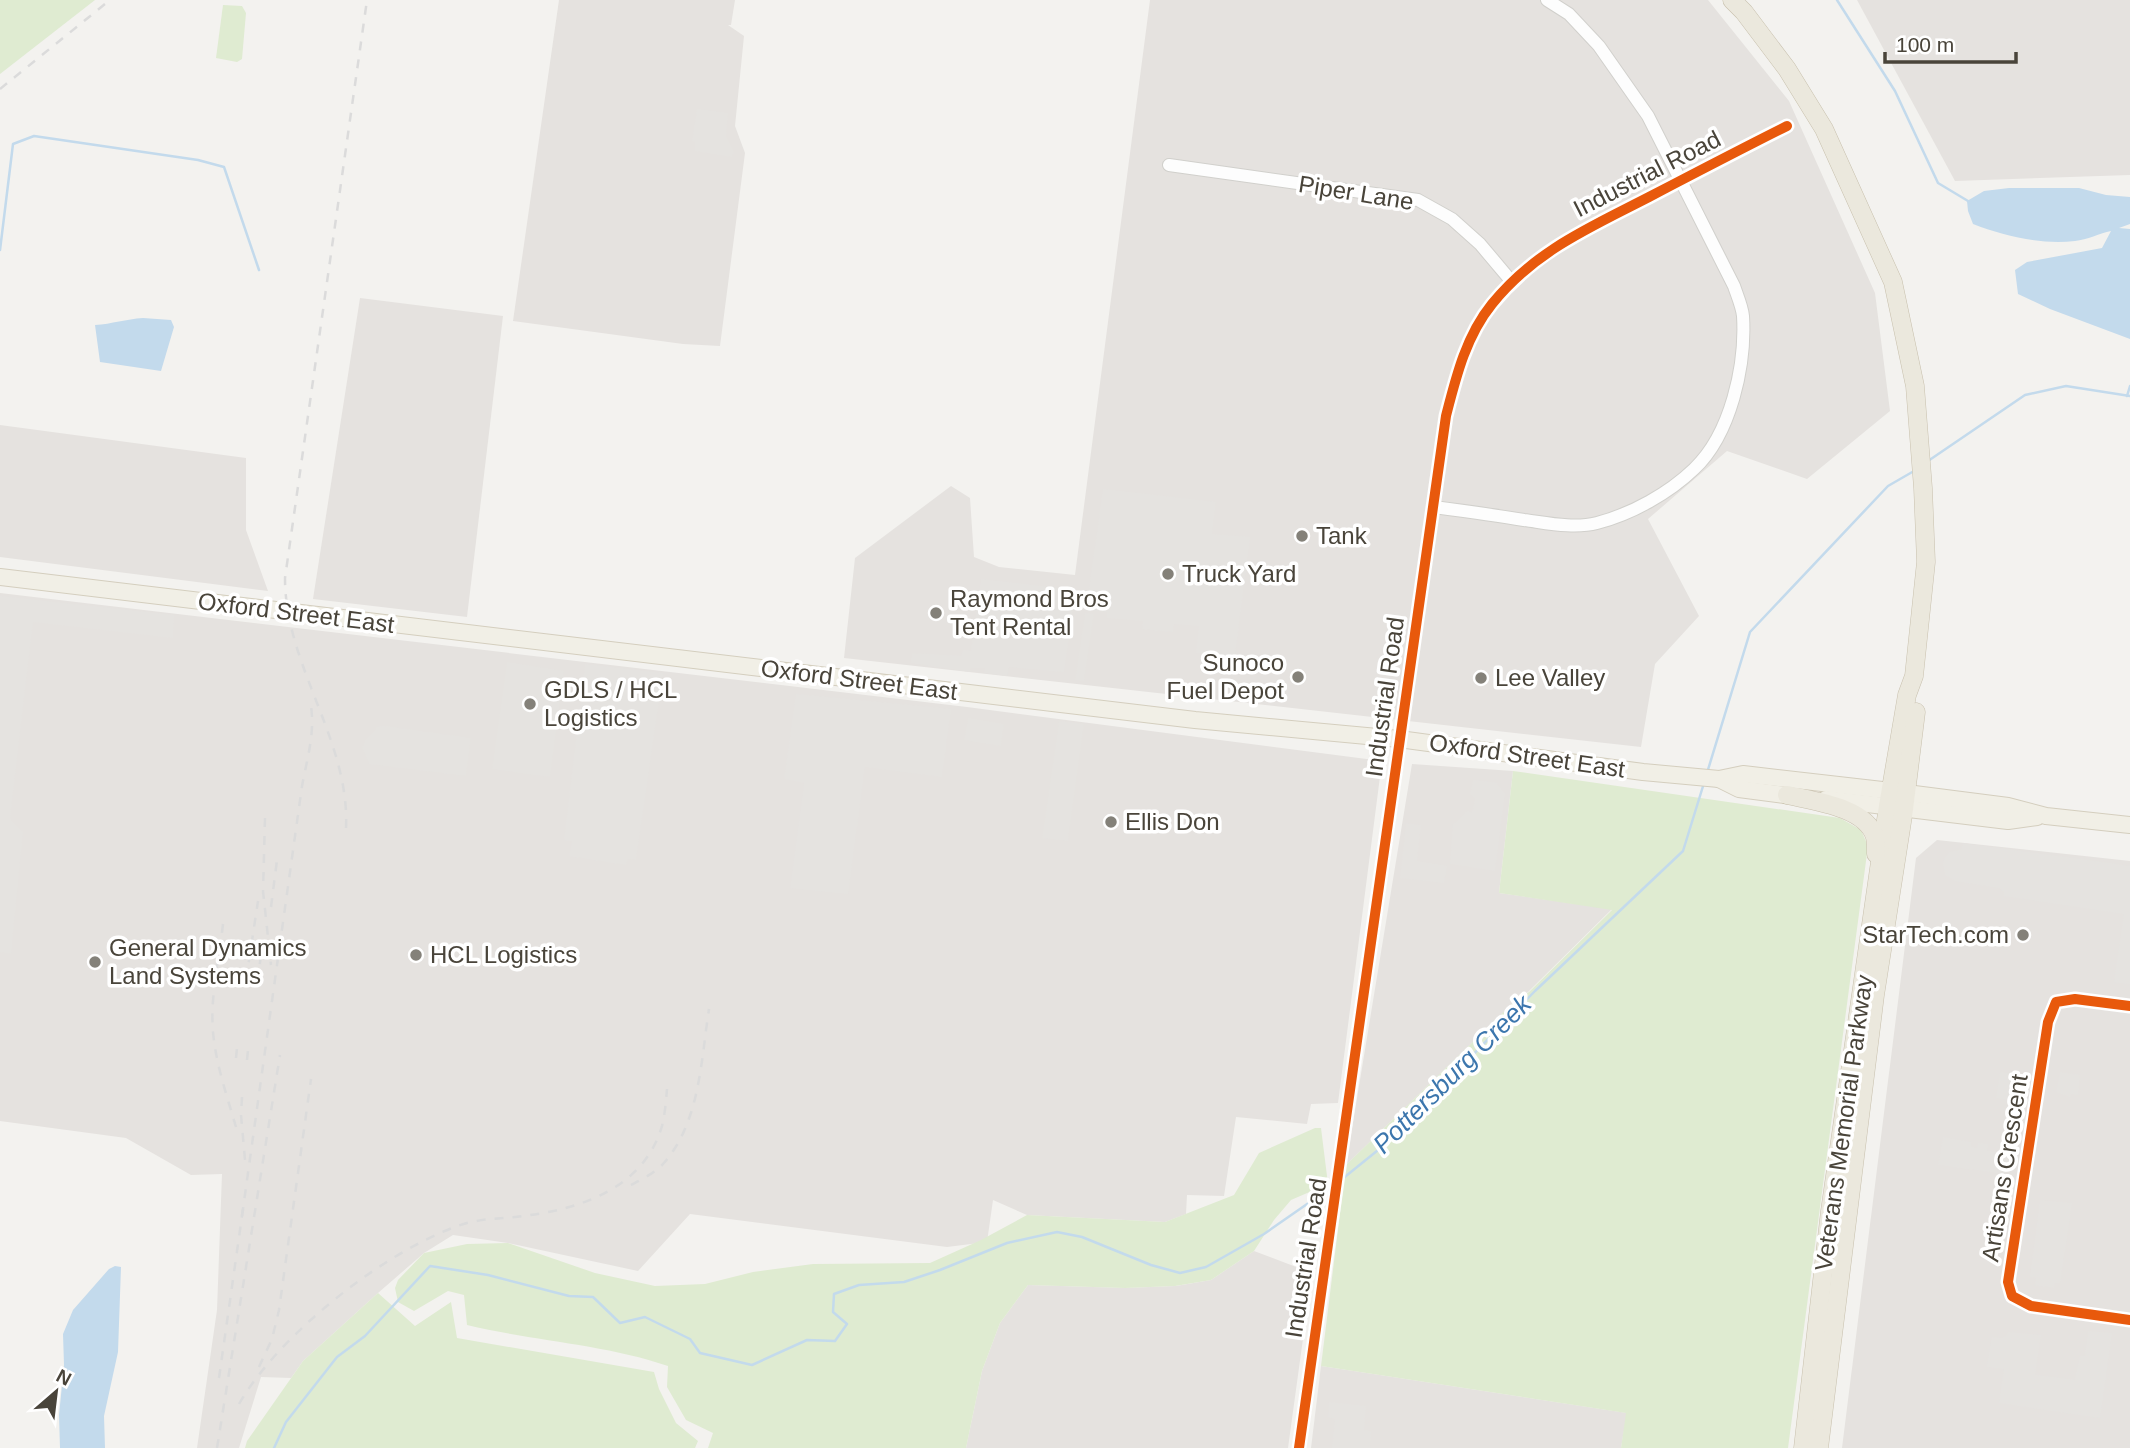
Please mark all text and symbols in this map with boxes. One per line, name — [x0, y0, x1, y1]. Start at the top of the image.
scale bar — [1885, 21, 2016, 65]
text: 100 m — [1896, 33, 1954, 56]
street label: Industrial Road — [1569, 125, 1725, 222]
street label: Piper Lane — [1297, 170, 1416, 215]
place label: Tank — [1316, 522, 1368, 549]
marker: Tank — [1294, 528, 1310, 544]
place label: Truck Yard — [1182, 560, 1296, 587]
marker: Truck Yard — [1160, 566, 1176, 582]
place label: Raymond Bros Tent Rental — [950, 585, 1109, 640]
street label: Oxford Street East — [196, 587, 396, 638]
marker: Raymond Bros Tent Rental — [928, 605, 944, 621]
street label: Industrial Road — [1360, 615, 1409, 779]
place label: Sunoco Fuel Depot — [1167, 649, 1284, 704]
street label: Oxford Street East — [759, 654, 959, 705]
place label: Lee Valley — [1495, 664, 1605, 691]
marker: Sunoco Fuel Depot — [1290, 669, 1306, 685]
marker: Lee Valley — [1473, 670, 1489, 686]
place label: GDLS / HCL Logistics — [544, 676, 677, 731]
marker: GDLS / HCL Logistics — [522, 696, 538, 712]
street label: Oxford Street East — [1427, 728, 1627, 783]
place label: Ellis Don — [1125, 808, 1220, 835]
marker: Ellis Don — [1103, 814, 1119, 830]
place label: StarTech.com — [1862, 921, 2009, 948]
marker: StarTech.com — [2015, 927, 2031, 943]
place label: General Dynamics Land Systems — [109, 934, 306, 989]
place label: HCL Logistics — [430, 941, 577, 968]
marker: HCL Logistics — [408, 947, 424, 963]
marker: General Dynamics Land Systems — [87, 954, 103, 970]
street label: Veterans Memorial Parkway — [1809, 973, 1878, 1273]
water label: Pottersburg Creek — [1367, 987, 1539, 1159]
street label: Artisans Crescent — [1976, 1072, 2033, 1264]
street label: Industrial Road — [1280, 1176, 1331, 1340]
north arrow — [21, 1357, 91, 1427]
text: N — [53, 1365, 75, 1390]

